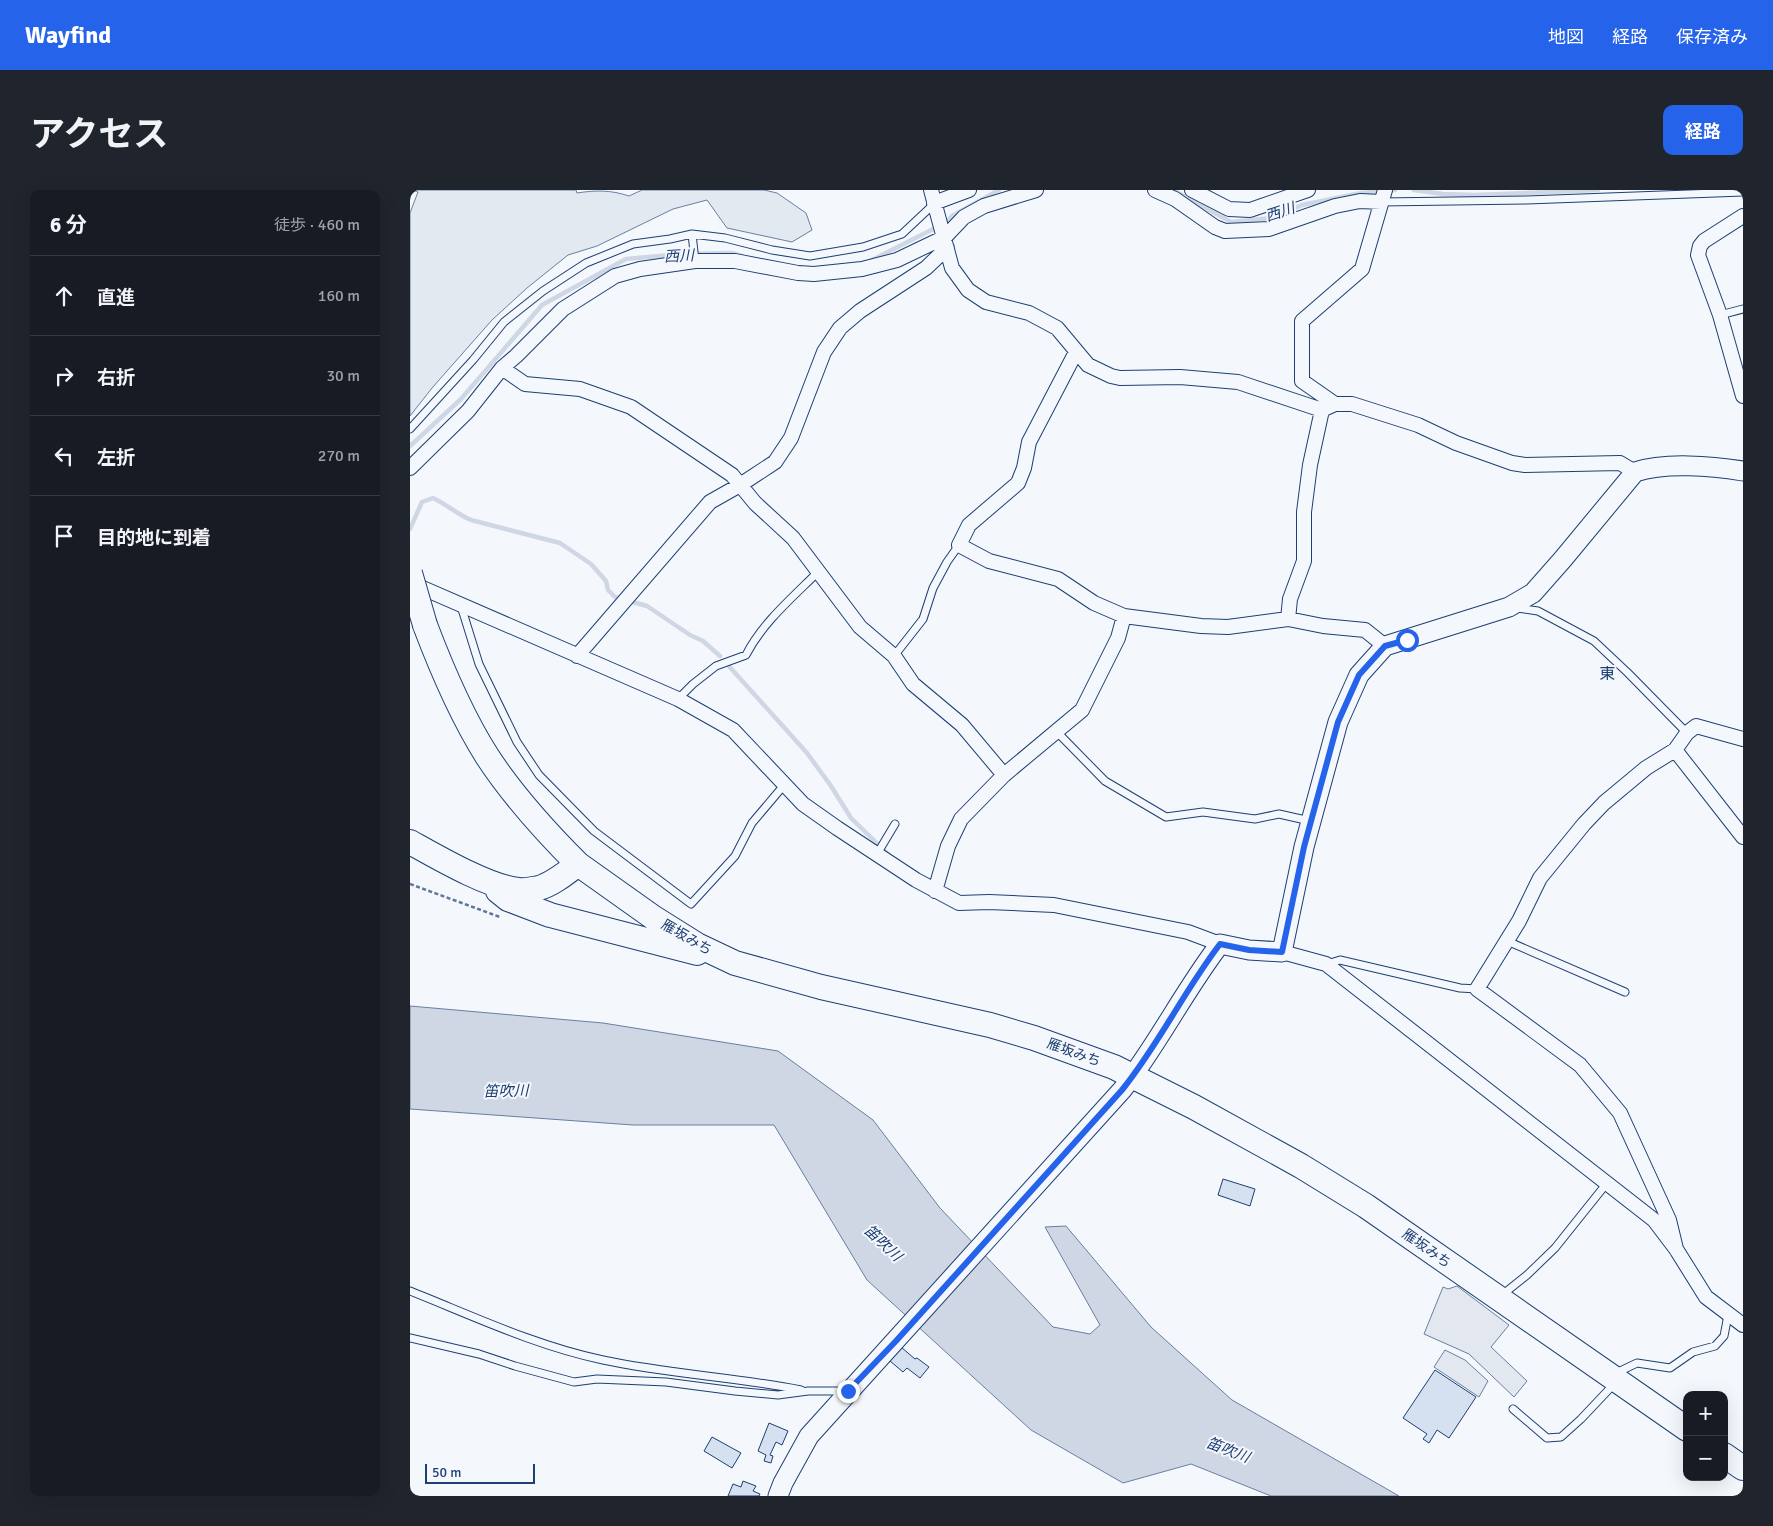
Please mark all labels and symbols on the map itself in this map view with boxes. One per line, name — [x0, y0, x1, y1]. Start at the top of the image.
water label: 西川 — [1263, 198, 1299, 225]
water label: 西川 — [664, 246, 696, 266]
route start — [1396, 629, 1419, 652]
district label: 東 — [1599, 664, 1615, 684]
street label: 雁坂みち — [658, 916, 715, 959]
street label: 雁坂みち — [1045, 1035, 1103, 1070]
water label: 笛吹川 — [483, 1082, 531, 1100]
water label: 笛吹川 — [860, 1221, 907, 1266]
street label: 雁坂みち — [1399, 1225, 1455, 1271]
route end — [837, 1380, 860, 1403]
water label: 笛吹川 — [1204, 1434, 1254, 1467]
scale bar — [425, 1461, 535, 1484]

